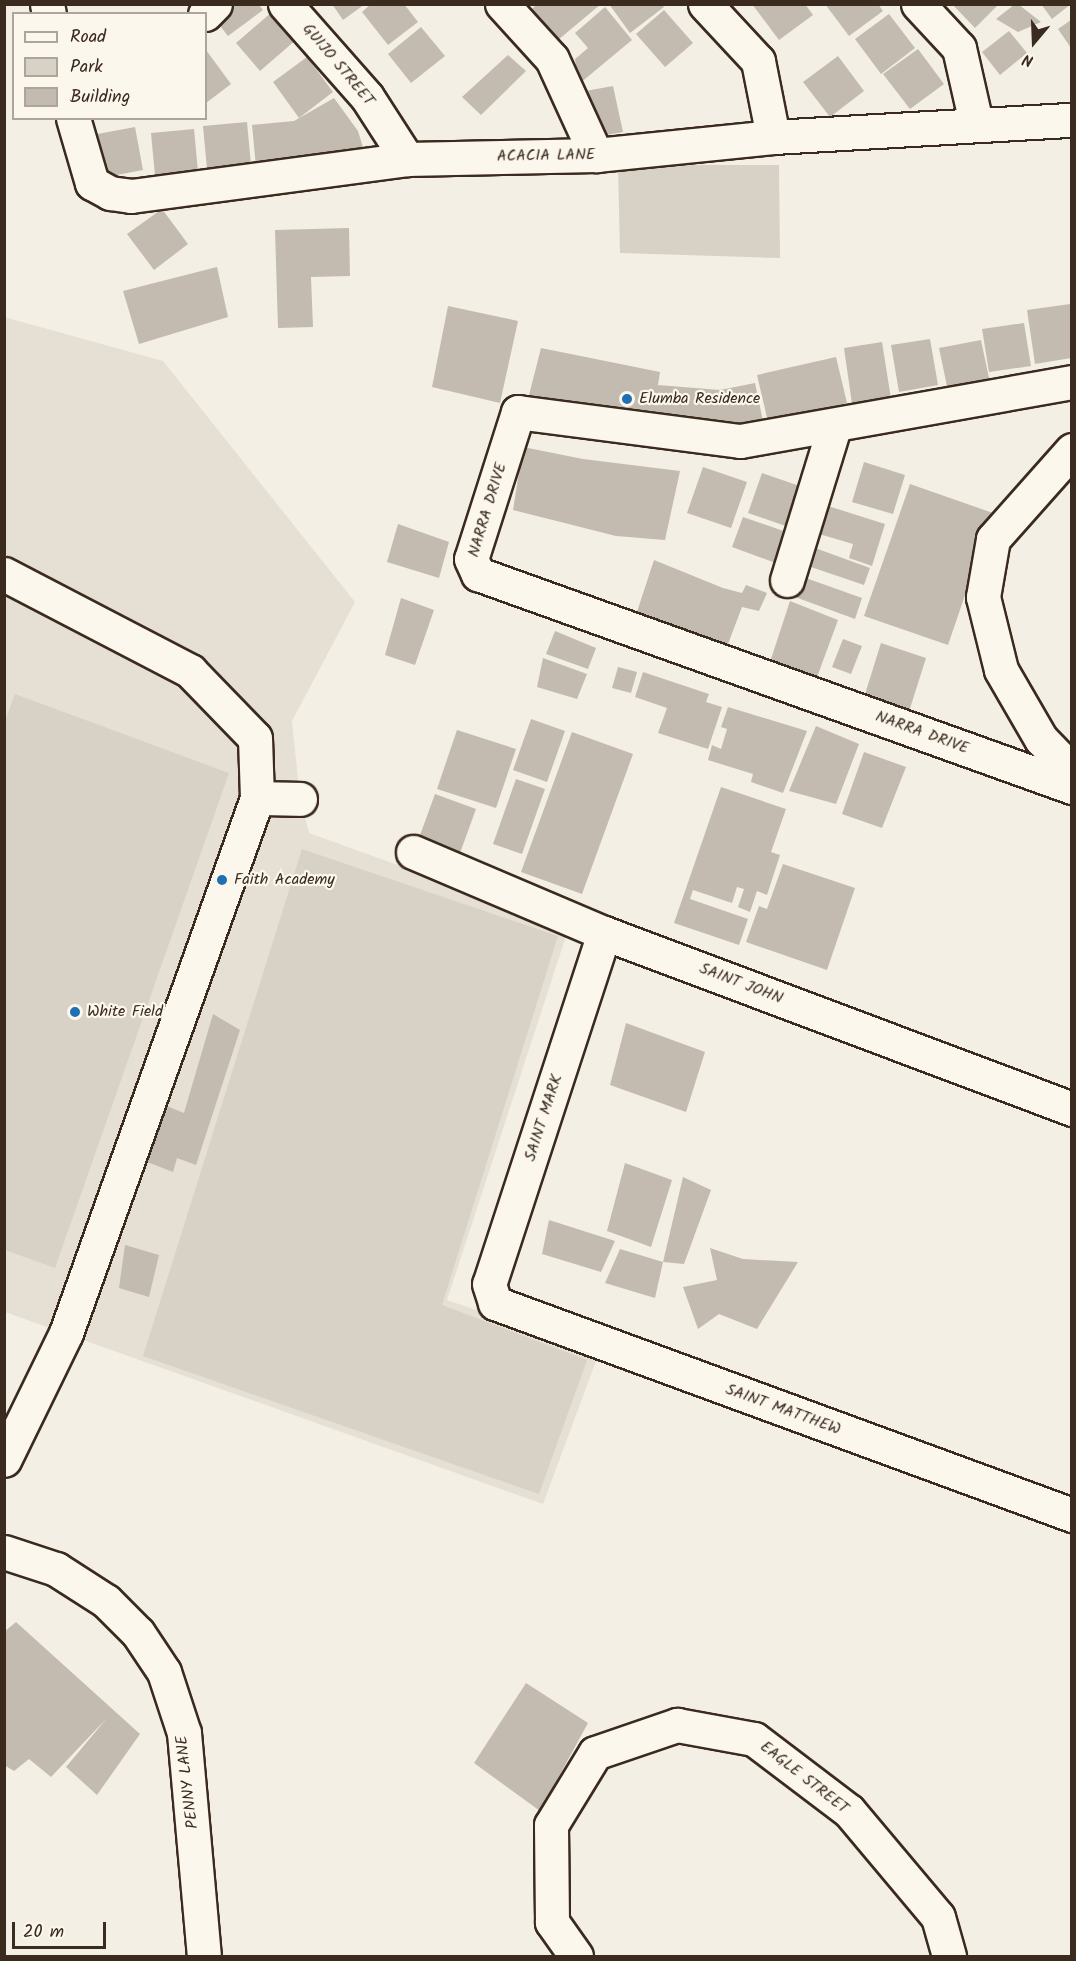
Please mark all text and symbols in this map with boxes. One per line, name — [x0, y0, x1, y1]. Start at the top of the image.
legend — [12, 12, 207, 120]
north arrow — [1004, 12, 1064, 72]
street label: GUIJO STREET — [298, 20, 378, 110]
text: Road — [70, 23, 106, 52]
text: N — [1019, 46, 1037, 73]
text: Park — [70, 53, 103, 82]
text: Building — [70, 83, 130, 112]
street label: ACACIA LANE — [497, 146, 595, 166]
place label: Elumba Residence — [639, 389, 760, 409]
marker: Elumba Residence — [620, 392, 634, 406]
street label: NARRA DRIVE — [465, 460, 511, 560]
street label: NARRA DRIVE — [873, 707, 971, 759]
place label: Faith Academy — [234, 870, 335, 890]
marker: Faith Academy — [215, 873, 229, 887]
street label: SAINT JOHN — [697, 959, 785, 1009]
place label: White Field — [87, 1002, 163, 1022]
marker: White Field — [68, 1005, 82, 1019]
street label: SAINT MARK — [521, 1072, 567, 1164]
street label: SAINT MATTHEW — [723, 1380, 843, 1440]
street label: PENNY LANE — [173, 1734, 203, 1830]
street label: EAGLE STREET — [756, 1737, 852, 1819]
scale bar — [15, 1910, 110, 1948]
text: 20 m — [23, 1918, 64, 1947]

